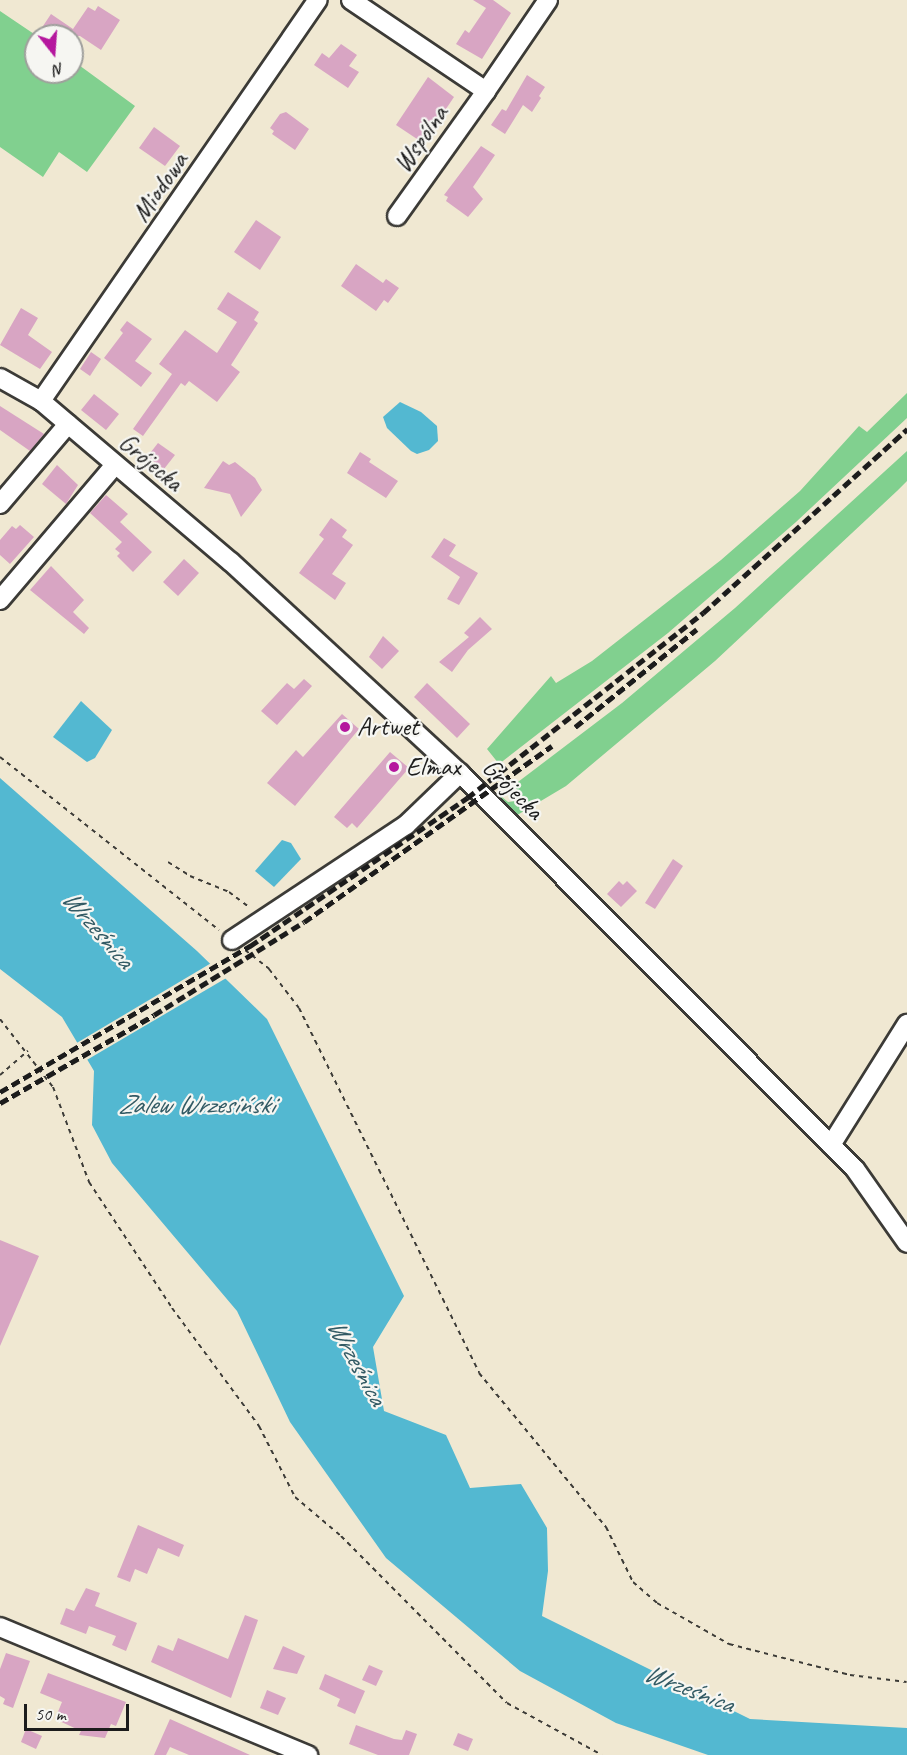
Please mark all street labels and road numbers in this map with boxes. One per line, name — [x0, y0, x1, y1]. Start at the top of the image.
street label: Wspólna — [387, 100, 455, 178]
street label: Miodowa — [125, 146, 195, 228]
street label: Grójecka — [113, 426, 189, 498]
street label: Grójecka — [476, 752, 550, 826]

